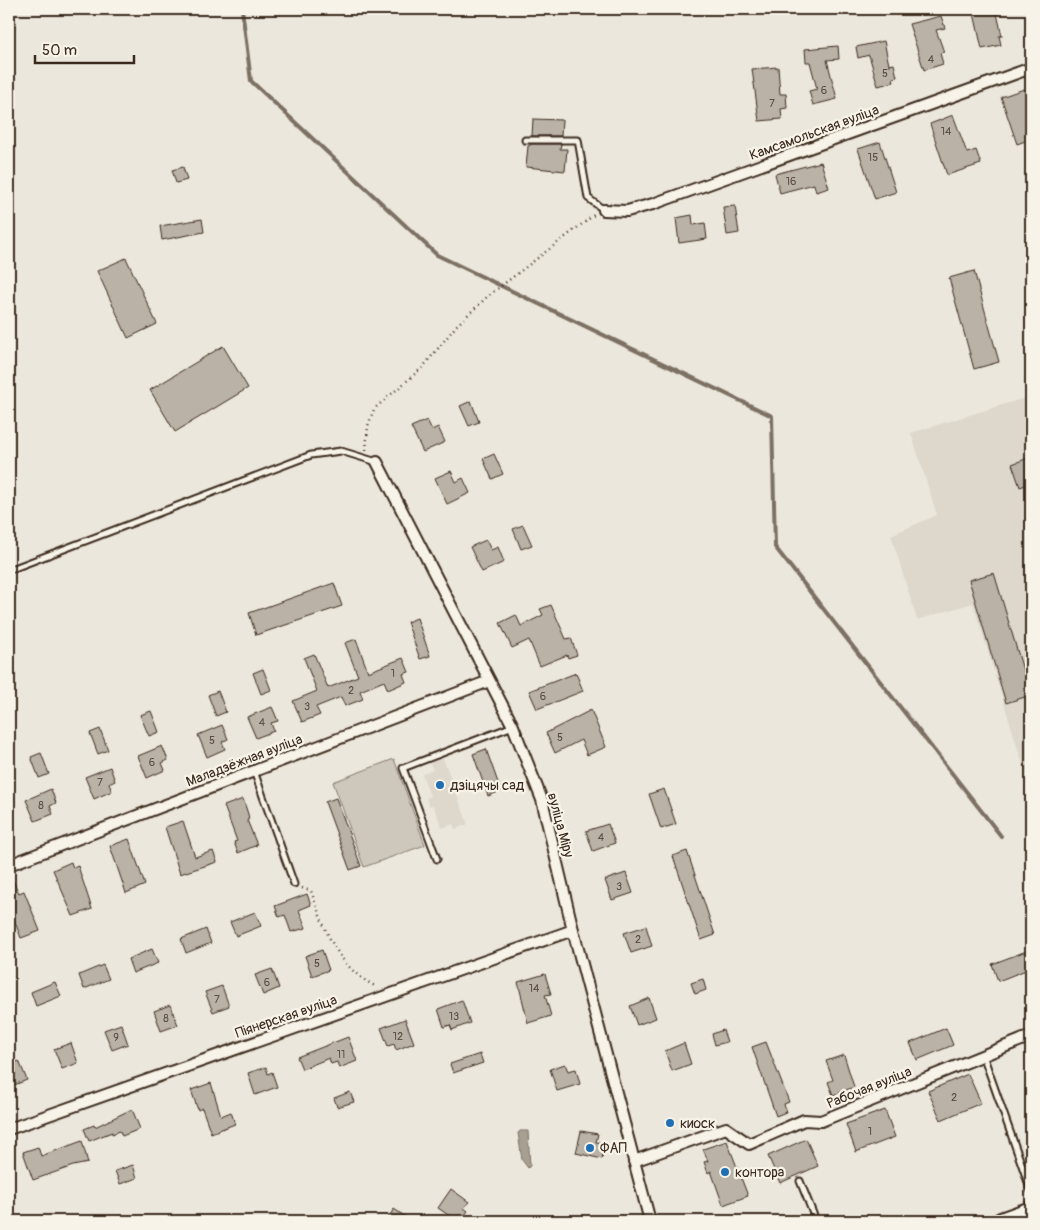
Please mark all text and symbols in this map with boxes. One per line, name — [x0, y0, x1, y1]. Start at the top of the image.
scale bar — [35, 32, 134, 64]
text: 50 m — [42, 41, 77, 60]
house number: 4 — [928, 53, 935, 66]
house number: 5 — [882, 67, 888, 80]
house number: 6 — [821, 84, 827, 97]
house number: 7 — [769, 97, 775, 110]
street label: Камсамольская вуліца — [747, 101, 881, 164]
house number: 14 — [941, 125, 952, 138]
house number: 15 — [868, 151, 878, 164]
house number: 16 — [786, 175, 796, 188]
house number: 1 — [391, 667, 395, 680]
house number: 2 — [348, 684, 354, 697]
house number: 6 — [540, 690, 546, 703]
house number: 3 — [304, 700, 310, 713]
house number: 4 — [259, 716, 266, 729]
street label: Маладзёжная вуліца — [184, 730, 305, 790]
house number: 5 — [557, 731, 563, 744]
house number: 5 — [209, 734, 215, 747]
house number: 6 — [149, 756, 155, 769]
house number: 7 — [97, 776, 103, 789]
place label: дзіцячы сад — [450, 777, 525, 794]
marker: дзіцячы сад — [434, 779, 446, 791]
street label: вуліца Міру — [544, 791, 577, 859]
house number: 8 — [38, 799, 44, 812]
house number: 4 — [598, 831, 605, 844]
house number: 3 — [616, 880, 622, 893]
house number: 2 — [635, 933, 641, 946]
house number: 5 — [314, 957, 320, 970]
house number: 6 — [264, 976, 270, 989]
house number: 14 — [529, 982, 540, 995]
street label: Піянерская вуліца — [233, 991, 339, 1042]
house number: 7 — [214, 993, 220, 1006]
house number: 13 — [449, 1010, 459, 1023]
house number: 8 — [163, 1012, 169, 1025]
house number: 12 — [393, 1030, 403, 1043]
house number: 9 — [113, 1031, 119, 1044]
house number: 11 — [337, 1048, 345, 1061]
street label: Рабочая вуліца — [824, 1063, 914, 1112]
house number: 2 — [951, 1091, 957, 1104]
place label: киоск — [680, 1115, 715, 1132]
marker: киоск — [664, 1117, 676, 1129]
house number: 1 — [868, 1125, 872, 1138]
place label: ФАП — [600, 1140, 627, 1157]
marker: ФАП — [584, 1142, 596, 1154]
place label: контора — [735, 1164, 784, 1181]
marker: контора — [719, 1166, 731, 1178]

